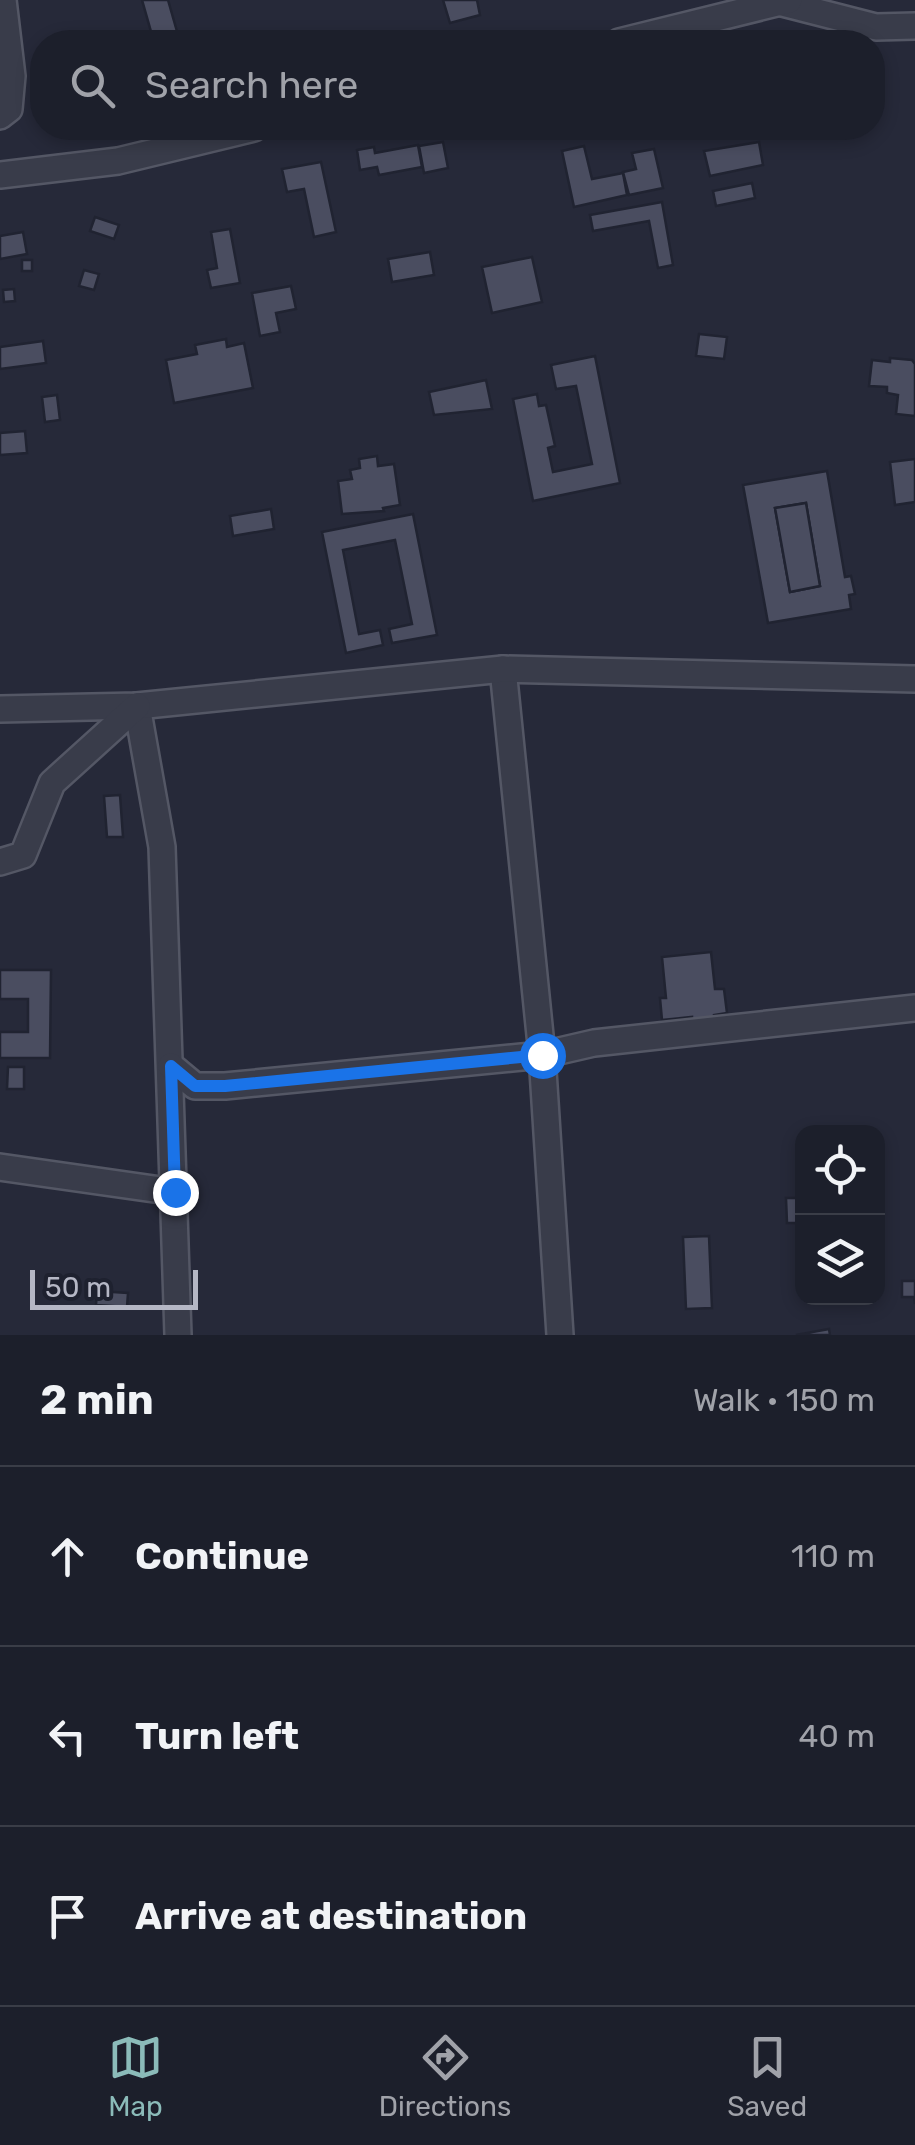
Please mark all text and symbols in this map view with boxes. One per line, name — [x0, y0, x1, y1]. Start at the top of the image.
search box — [30, 30, 885, 140]
icon: search — [65, 58, 120, 113]
text: Search here — [145, 62, 358, 108]
route start — [520, 1033, 566, 1079]
map controls — [795, 1125, 885, 1305]
button: locate — [795, 1125, 885, 1215]
route end — [153, 1170, 199, 1216]
button: layers — [795, 1215, 885, 1305]
scale bar — [30, 1265, 198, 1310]
text: 50 m — [45, 1271, 111, 1304]
text: 2 min — [40, 1375, 154, 1425]
text: Walk · 150 m — [693, 1381, 875, 1419]
icon: ahead — [40, 1529, 95, 1584]
text: Continue — [135, 1533, 309, 1579]
text: 110 m — [791, 1537, 875, 1575]
icon: left — [40, 1709, 95, 1764]
text: Turn left — [135, 1713, 299, 1759]
text: 40 m — [799, 1717, 875, 1755]
icon: arrive — [40, 1889, 95, 1944]
text: Arrive at destination — [135, 1893, 527, 1939]
tab: Map — [108, 2030, 163, 2123]
tab: Directions — [379, 2030, 511, 2123]
tab: Saved — [727, 2030, 807, 2123]

